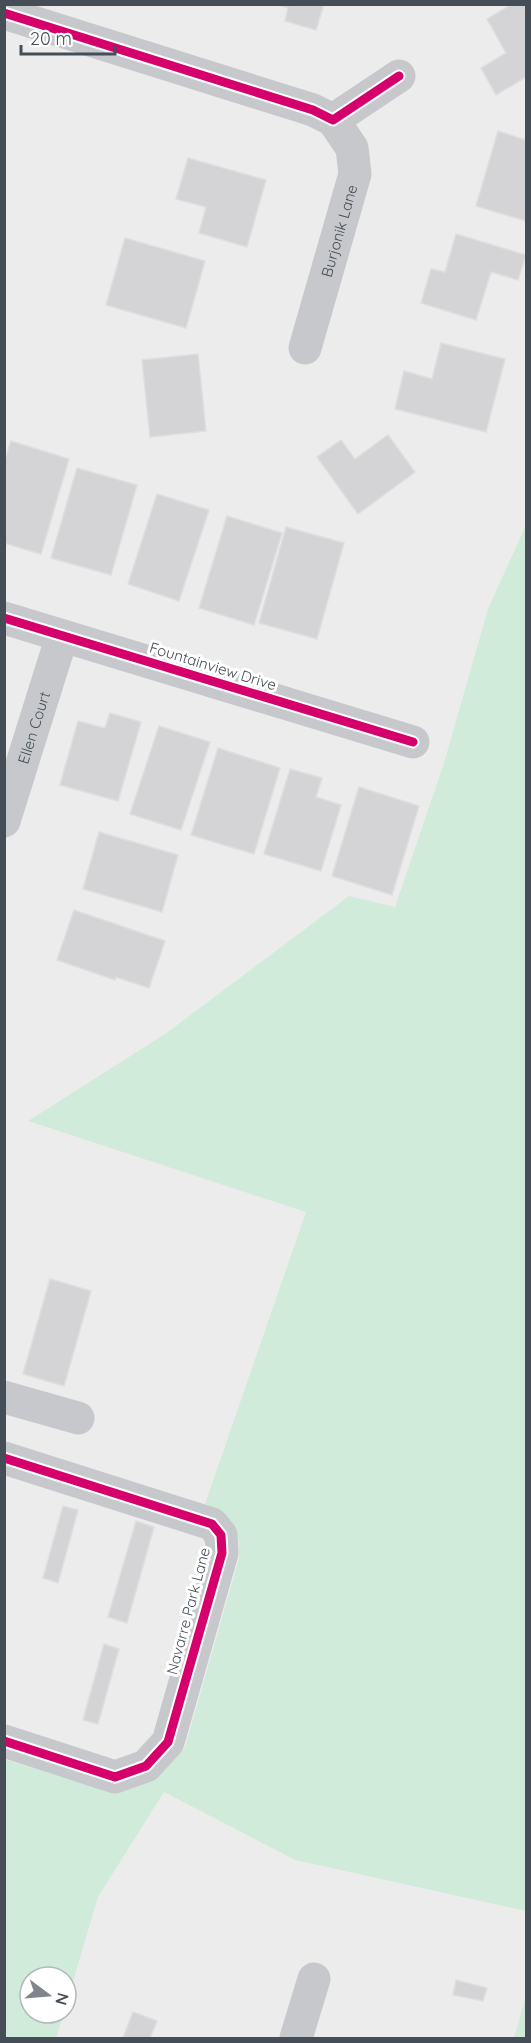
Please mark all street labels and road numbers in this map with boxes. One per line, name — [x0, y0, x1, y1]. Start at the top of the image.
street label: Burjonik Lane — [316, 182, 361, 279]
street label: Fountainview Drive — [147, 638, 279, 694]
street label: Ellen Court — [13, 689, 54, 766]
street label: Navarre Park Lane — [162, 1545, 214, 1677]

